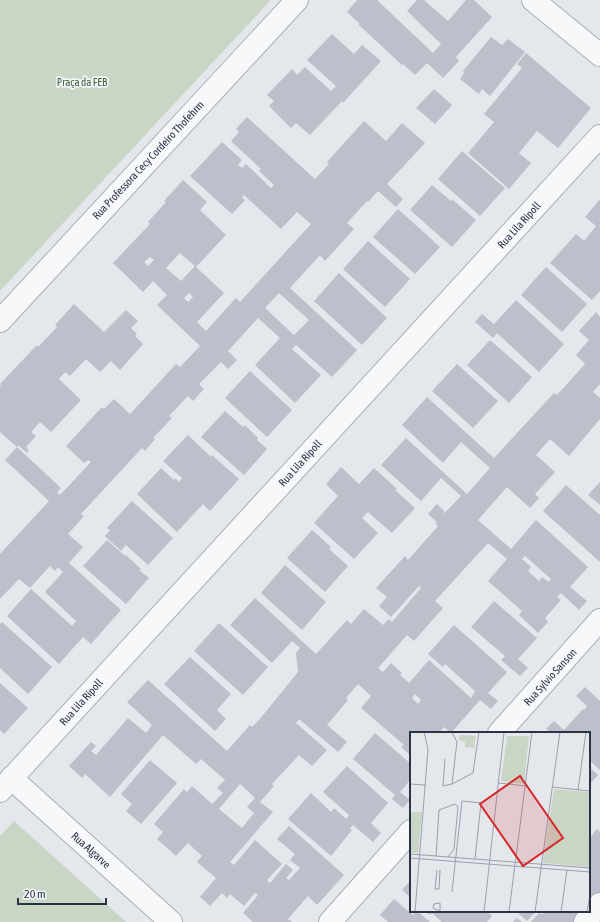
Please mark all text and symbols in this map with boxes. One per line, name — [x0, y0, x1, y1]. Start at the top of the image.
park label: Praça da FEB — [57, 76, 108, 88]
street label: Rua Professora Cecy Cordeiro Thofehrm — [90, 98, 206, 222]
street label: Rua Lila Ripoll — [495, 199, 543, 251]
street label: Rua Lila Ripoll — [276, 437, 324, 489]
street label: Rua Sylvio Sanson — [521, 646, 579, 708]
street label: Rua Lila Ripoll — [57, 676, 105, 728]
inset map — [410, 732, 590, 912]
street label: Rua Algarve — [69, 830, 113, 870]
scale bar — [18, 880, 106, 906]
text: 20 m — [24, 887, 46, 901]

